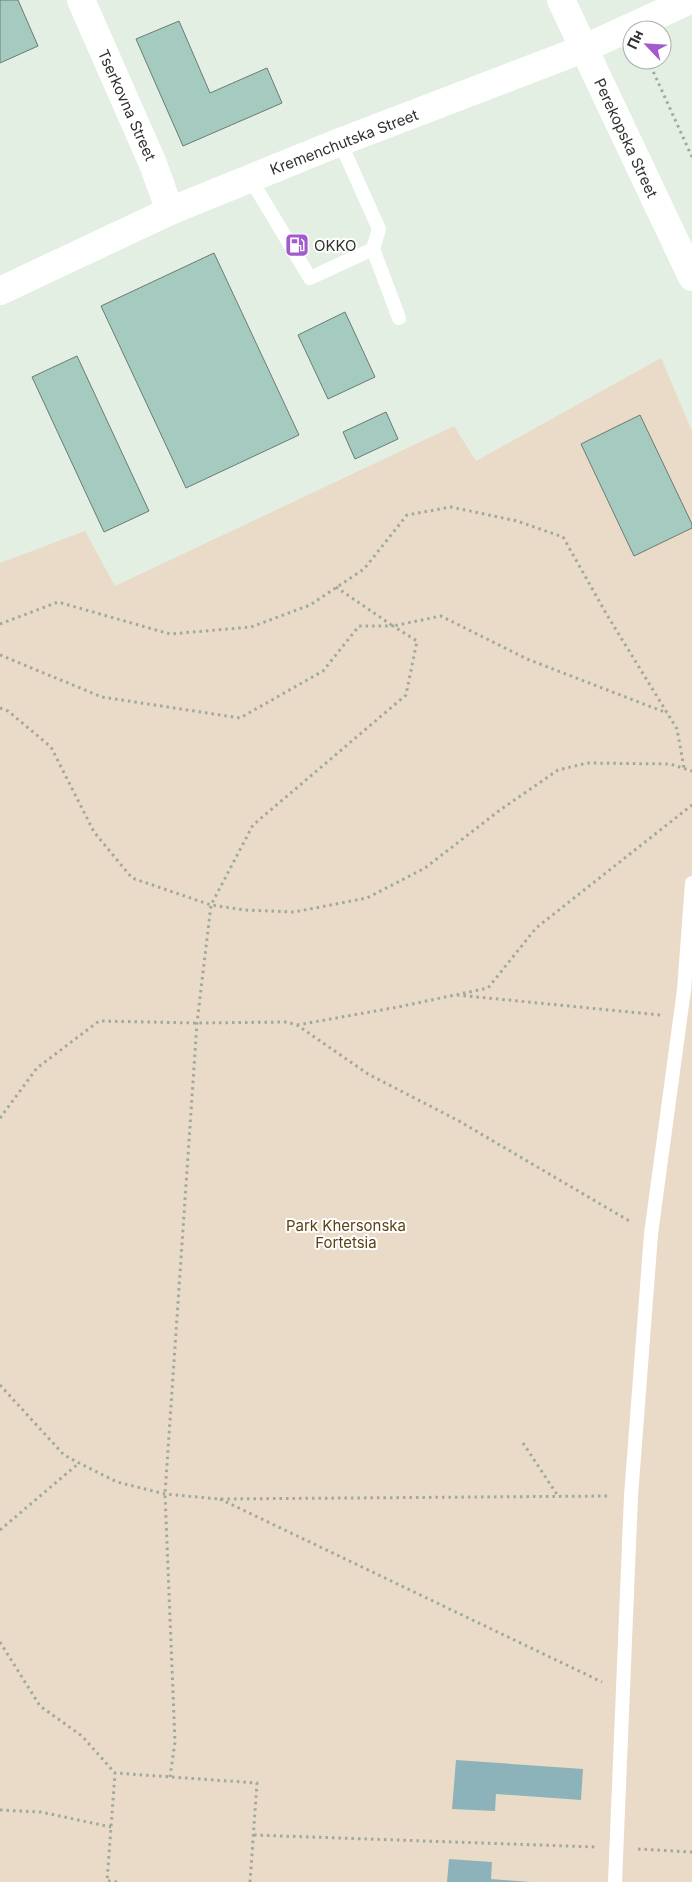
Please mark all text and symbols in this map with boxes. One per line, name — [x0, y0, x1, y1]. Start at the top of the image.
north arrow — [622, 20, 672, 70]
text: Пн — [623, 27, 647, 52]
street label: Tserkovna Street — [94, 46, 160, 164]
street label: Perekopska Street — [590, 75, 662, 201]
street label: Kremenchutska Street — [267, 105, 421, 179]
fuel station icon: OKKO — [284, 232, 310, 258]
place label: OKKO — [314, 236, 357, 255]
park label: Park Khersonska Fortetsia — [286, 1216, 406, 1252]

